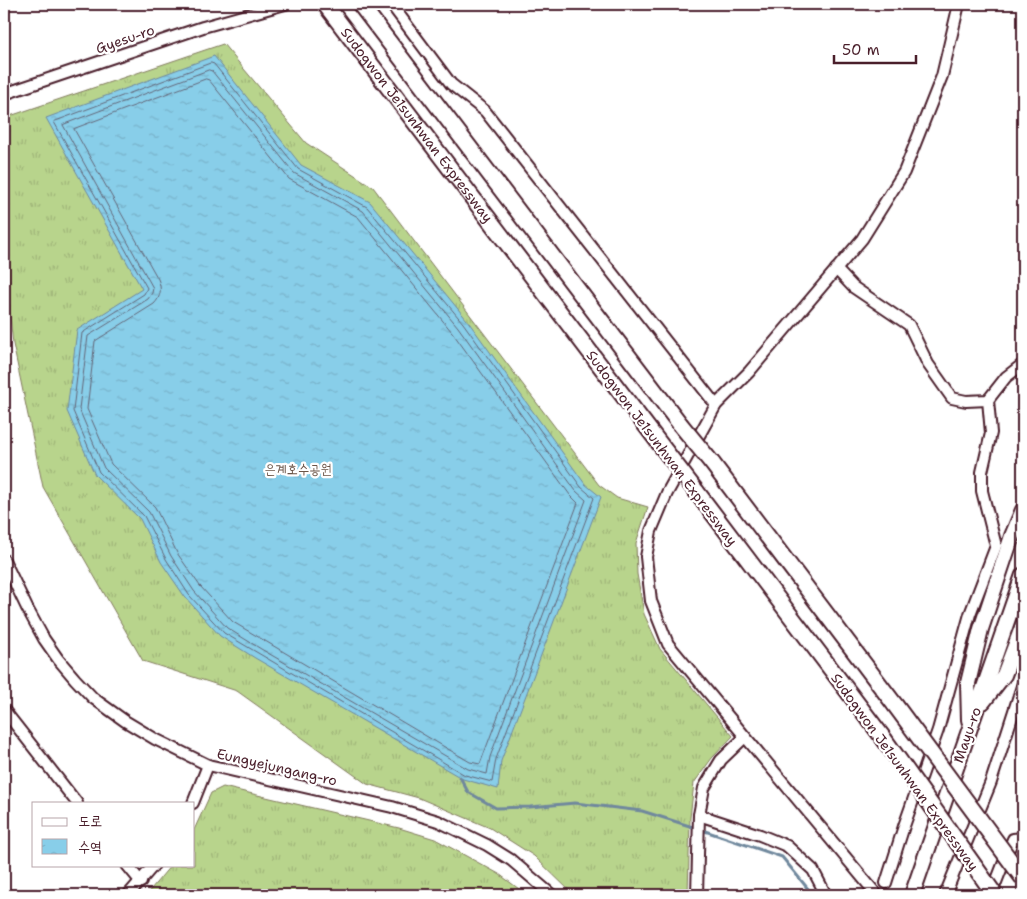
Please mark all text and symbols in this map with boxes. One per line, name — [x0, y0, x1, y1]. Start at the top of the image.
street label: Gyesu-ro — [93, 21, 157, 57]
street label: Sudogwon Je1sunhwan Expressway — [337, 24, 497, 226]
scale bar — [834, 32, 917, 64]
text: 50 m — [842, 40, 880, 60]
street label: Sudogwon Je1sunhwan Expressway — [583, 347, 741, 549]
park label: 은계호수공원 — [264, 460, 332, 478]
street label: Sudogwon Je1sunhwan Expressway — [827, 670, 983, 874]
street label: Mayu-ro — [949, 705, 985, 765]
street label: Eungyejungang-ro — [215, 744, 339, 790]
legend — [32, 802, 195, 866]
text: 도로 — [78, 811, 102, 831]
text: 수역 — [78, 837, 102, 857]

